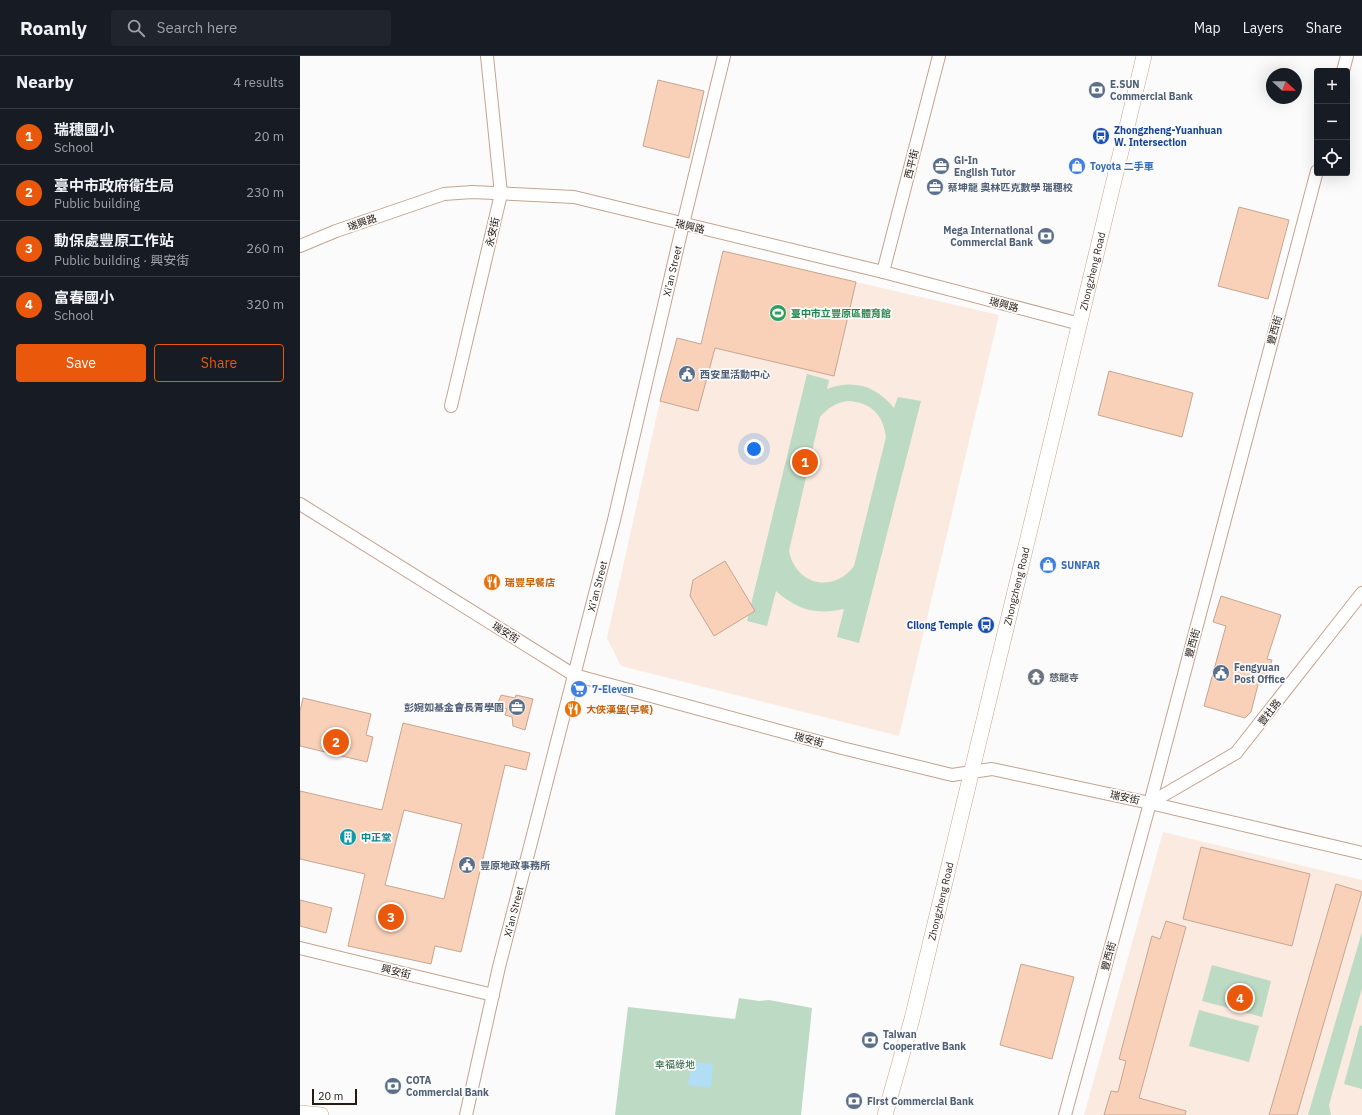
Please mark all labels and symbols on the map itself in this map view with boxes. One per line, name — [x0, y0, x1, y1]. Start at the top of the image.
north arrow — [1266, 68, 1302, 104]
place label: E.SUN Commercial Bank — [1110, 78, 1193, 103]
bank icon: E.SUN Commercial Bank — [1087, 80, 1107, 100]
place label: Zhongzheng-Yuanhuan W. Intersection — [1114, 124, 1222, 149]
bus stop icon: Zhongzheng-Yuanhuan W. Intersection — [1091, 126, 1111, 146]
street label: 西平街 — [902, 148, 921, 180]
place label: Gi-In English Tutor — [954, 154, 1016, 179]
office icon: Gi-In English Tutor — [931, 156, 951, 176]
shop icon: Toyota 二手車 — [1067, 156, 1087, 176]
place label: Toyota 二手車 — [1090, 160, 1153, 173]
office icon: 蔡坤龍 奧林匹克數學 瑞穗校 — [925, 177, 945, 197]
place label: 蔡坤龍 奧林匹克數學 瑞穗校 — [948, 181, 1073, 194]
street label: 瑞興路 — [346, 211, 378, 234]
street label: 永安街 — [483, 216, 502, 248]
street label: 瑞興路 — [674, 217, 706, 236]
place label: Mega International Commercial Bank — [943, 224, 1033, 249]
bank icon: Mega International Commercial Bank — [1036, 226, 1056, 246]
street label: Zhongzheng Road — [1077, 231, 1108, 312]
street label: Xi’an Street — [660, 244, 685, 298]
street label: 瑞興路 — [988, 294, 1020, 315]
sports icon: 臺中市立豐原區體育館 — [768, 303, 788, 323]
place label: 臺中市立豐原區體育館 — [791, 307, 891, 320]
street label: 豐西街 — [1264, 314, 1285, 346]
public building icon: 西安里活動中心 — [677, 364, 697, 384]
place label: 西安里活動中心 — [700, 368, 770, 381]
your location — [744, 439, 764, 459]
pin: 1 — [792, 447, 818, 477]
street label: Zhongzheng Road — [1001, 546, 1032, 627]
shop icon: SUNFAR — [1038, 555, 1058, 575]
street label: Xi’an Street — [585, 559, 610, 613]
place label: SUNFAR — [1061, 559, 1100, 572]
restaurant icon: 瑞豐早餐店 — [482, 572, 502, 592]
place label: 瑞豐早餐店 — [505, 576, 555, 589]
bus stop icon: Cilong Temple — [976, 615, 996, 635]
street label: 瑞安街 — [490, 619, 522, 646]
place label: Cilong Temple — [907, 619, 973, 632]
street label: 豐西街 — [1182, 627, 1203, 659]
place label: Fengyuan Post Office — [1234, 661, 1286, 686]
public building icon: Fengyuan Post Office — [1211, 663, 1231, 683]
temple icon: 慈龍寺 — [1026, 667, 1046, 687]
place label: 慈龍寺 — [1049, 671, 1079, 684]
supermarket icon: 7-Eleven — [569, 679, 589, 699]
place label: 7-Eleven — [592, 683, 634, 696]
street label: 豐社路 — [1255, 696, 1284, 728]
office icon: 彭婉如基金會長青學園 — [507, 697, 527, 717]
restaurant icon: 大俠漢堡(早餐) — [563, 699, 583, 719]
place label: 彭婉如基金會長青學園 — [404, 701, 504, 714]
place label: 大俠漢堡(早餐) — [586, 703, 653, 716]
pin: 2 — [323, 727, 349, 757]
street label: 瑞安街 — [793, 729, 825, 750]
street label: 瑞安街 — [1109, 788, 1141, 807]
building icon: 中正堂 — [338, 827, 358, 847]
place label: 中正堂 — [361, 831, 391, 844]
public building icon: 豐原地政事務所 — [457, 855, 477, 875]
place label: 豐原地政事務所 — [480, 859, 550, 872]
street label: Zhongzheng Road — [925, 861, 957, 942]
street label: Xi’an Street — [501, 884, 527, 938]
pin: 3 — [378, 902, 404, 932]
street label: 豐西街 — [1098, 940, 1119, 972]
street label: 興安街 — [380, 962, 412, 981]
pin: 4 — [1227, 983, 1253, 1013]
place label: Taiwan Cooperative Bank — [883, 1028, 966, 1053]
bank icon: Taiwan Cooperative Bank — [860, 1030, 880, 1050]
park label: 幸福綠地 — [655, 1058, 695, 1071]
place label: COTA Commercial Bank — [406, 1074, 489, 1099]
bank icon: COTA Commercial Bank — [383, 1076, 403, 1096]
scale bar — [312, 1087, 357, 1106]
bank icon: First Commercial Bank — [844, 1091, 864, 1111]
place label: First Commercial Bank — [867, 1095, 974, 1108]

